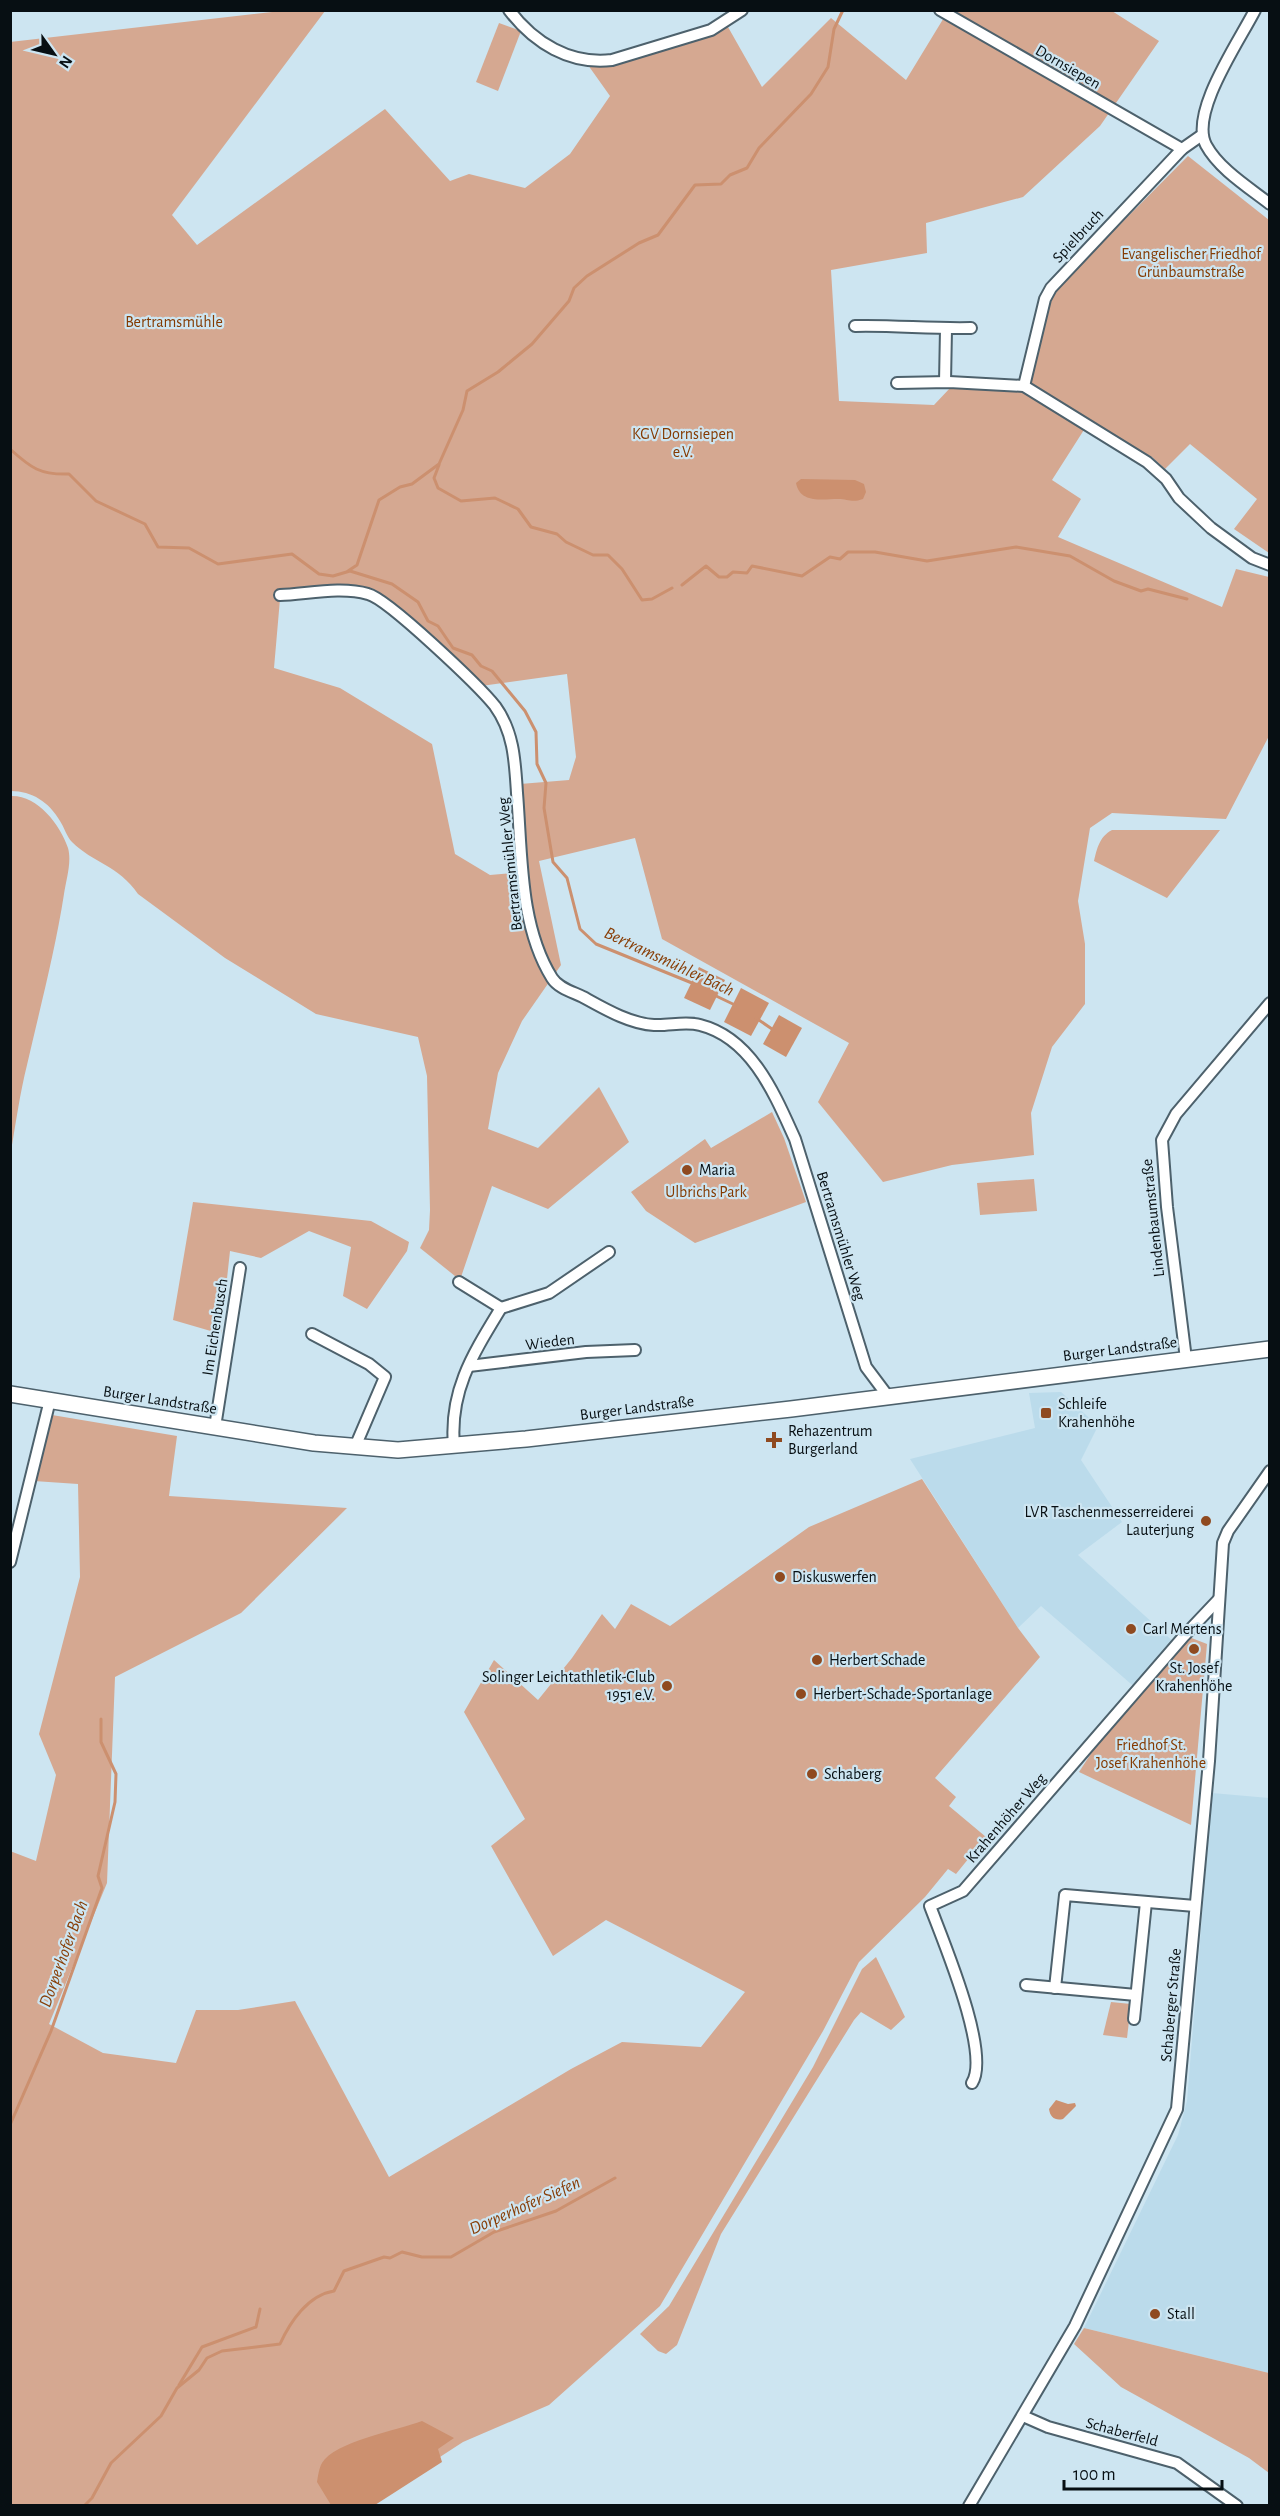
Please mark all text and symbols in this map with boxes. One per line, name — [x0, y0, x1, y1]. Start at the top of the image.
north arrow — [24, 24, 84, 84]
street label: Dornsiepen — [1033, 42, 1103, 92]
text: N — [56, 53, 75, 71]
street label: Spielbruch — [1049, 206, 1107, 266]
park label: Evangelischer Friedhof Grünbaumstraße — [1121, 246, 1262, 280]
park label: Bertramsmühle — [125, 314, 223, 330]
park label: KGV Dornsiepen e.V. — [632, 426, 734, 460]
street label: Bertramsmühler Weg — [495, 796, 525, 932]
water label: Bertramsmühler Bach — [601, 924, 737, 1000]
street label: Lindenbaumstraße — [1139, 1158, 1167, 1278]
place label: Maria — [699, 1162, 735, 1178]
marker: Maria — [680, 1163, 694, 1177]
street label: Bertramsmühler Weg — [814, 1170, 868, 1303]
park label: Ulbrichs Park — [665, 1184, 748, 1200]
street label: Im Eichenbusch — [199, 1277, 231, 1377]
street label: Wieden — [524, 1331, 576, 1353]
street label: Burger Landstraße — [1062, 1334, 1178, 1364]
street label: Burger Landstraße — [102, 1383, 218, 1417]
street label: Burger Landstraße — [579, 1393, 695, 1423]
place label: Schleife Krahenhöhe — [1058, 1396, 1135, 1430]
marker: Schleife Krahenhöhe — [1039, 1406, 1053, 1420]
place label: Rehazentrum Burgerland — [788, 1423, 872, 1457]
marker: Rehazentrum Burgerland — [765, 1431, 783, 1449]
place label: LVR Taschenmesserreiderei Lauterjung — [1025, 1504, 1194, 1539]
marker: LVR Taschenmesserreiderei Lauterjung — [1199, 1514, 1213, 1528]
place label: Diskuswerfen — [792, 1569, 877, 1585]
marker: Diskuswerfen — [773, 1570, 787, 1584]
place label: Carl Mertens — [1143, 1621, 1222, 1637]
marker: Carl Mertens — [1124, 1622, 1138, 1636]
marker: St. Josef Krahenhöhe — [1187, 1642, 1201, 1656]
place label: Herbert Schade — [829, 1652, 925, 1668]
marker: Herbert Schade — [810, 1653, 824, 1667]
place label: St. Josef Krahenhöhe — [1156, 1660, 1232, 1694]
place label: Solinger Leichtathletik-Club 1951 e.V. — [482, 1669, 655, 1703]
marker: Solinger Leichtathletik-Club 1951 e.V. — [660, 1679, 674, 1693]
place label: Herbert-Schade-Sportanlage — [813, 1686, 992, 1702]
marker: Herbert-Schade-Sportanlage — [794, 1687, 808, 1701]
park label: Friedhof St. Josef Krahenhöhe — [1096, 1737, 1206, 1771]
place label: Schaberg — [824, 1766, 882, 1782]
marker: Schaberg — [805, 1767, 819, 1781]
street label: Krahenhöher Weg — [963, 1770, 1049, 1866]
water label: Dorperhofer Bach — [36, 1898, 92, 2010]
street label: Schaberger Straße — [1158, 1947, 1184, 2063]
water label: Dorperhofer Siefen — [467, 2174, 583, 2238]
place label: Stall — [1167, 2306, 1195, 2322]
marker: Stall — [1148, 2307, 1162, 2321]
street label: Schaberfeld — [1084, 2415, 1160, 2449]
scale bar — [1064, 2453, 1222, 2491]
text: 100 m — [1073, 2466, 1116, 2484]

